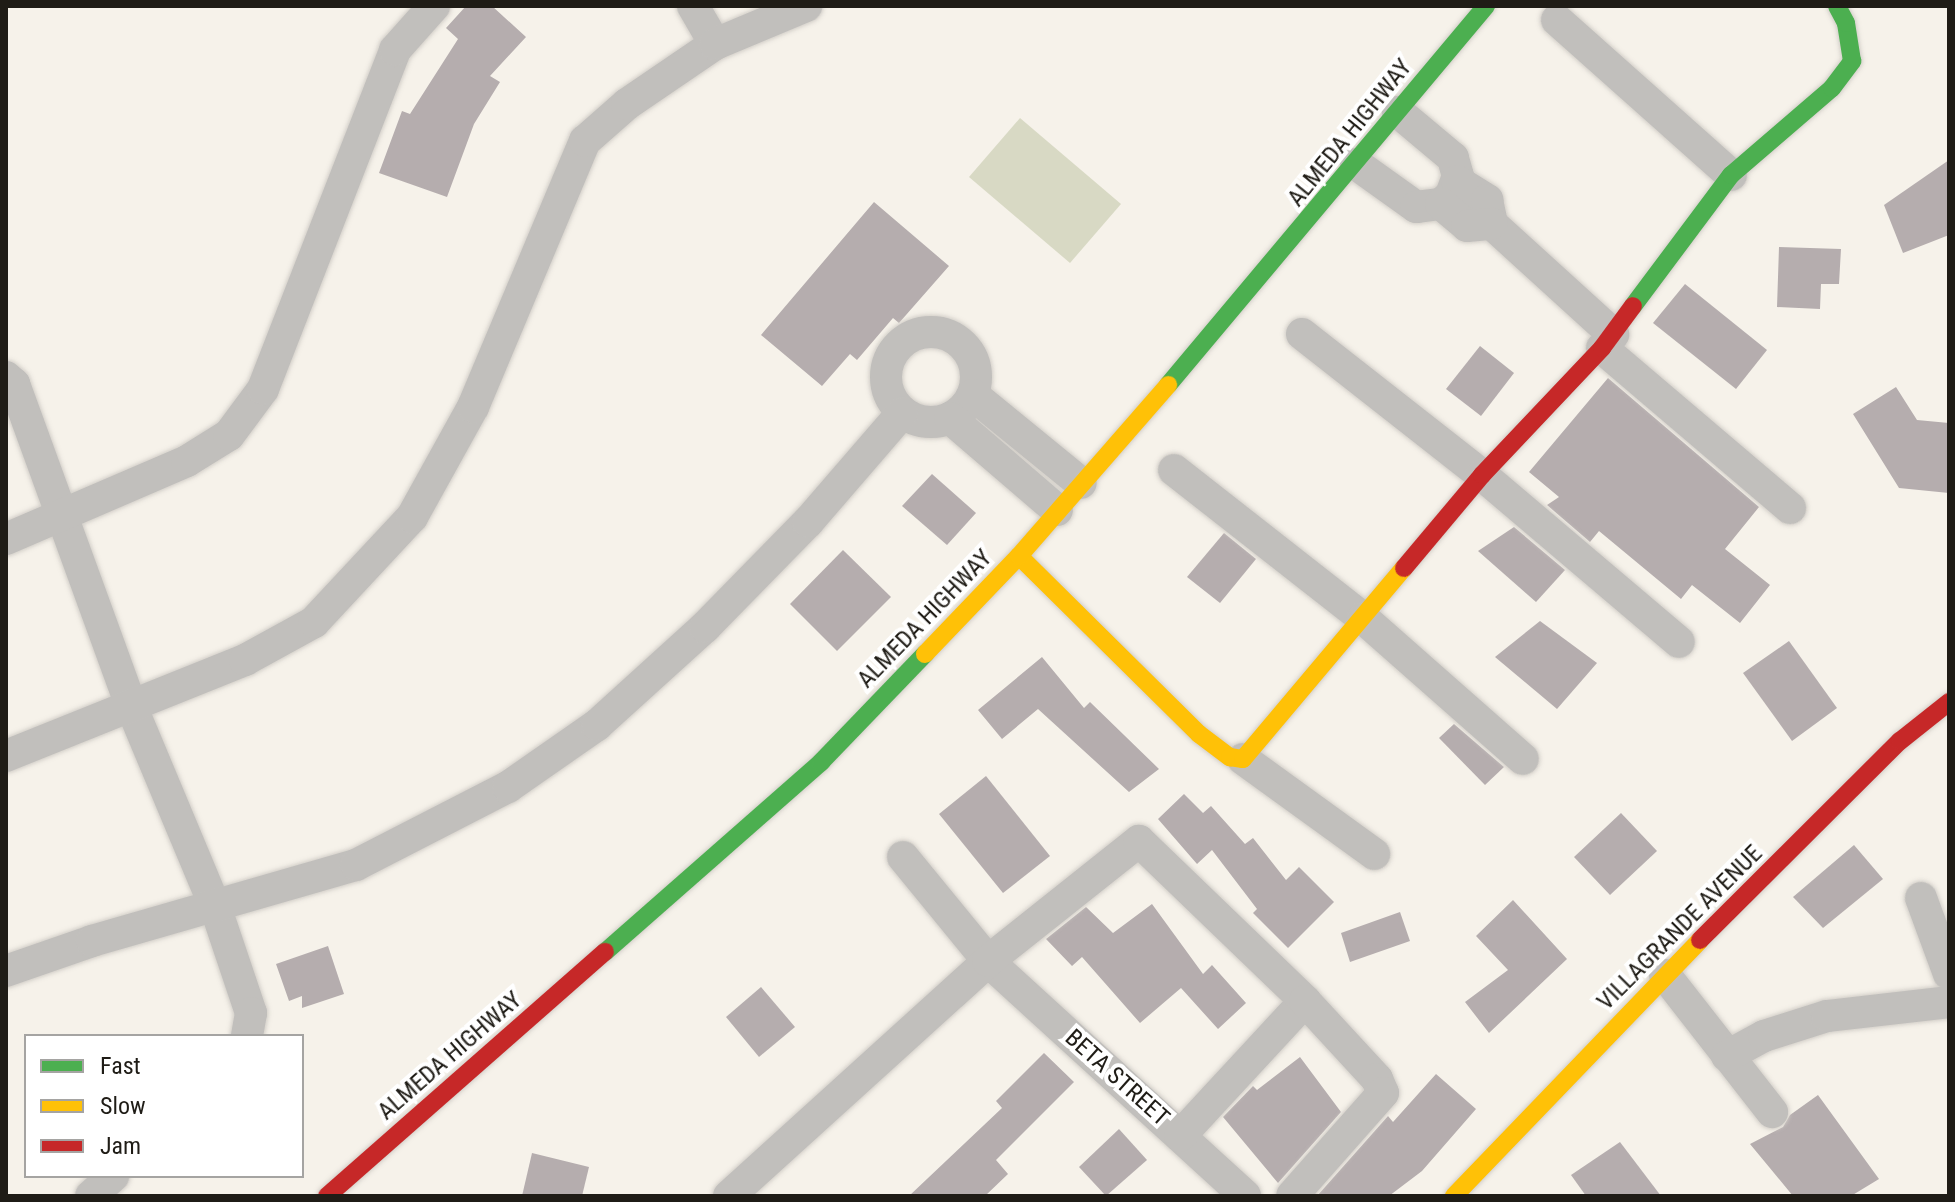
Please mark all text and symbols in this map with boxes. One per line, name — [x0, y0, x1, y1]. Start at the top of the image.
street label: ALMEDA HIGHWAY — [1282, 54, 1418, 212]
street label: ALMEDA HIGHWAY — [852, 544, 998, 694]
street label: VILLAGRANDE AVENUE — [1592, 840, 1768, 1016]
street label: ALMEDA HIGHWAY — [372, 986, 528, 1126]
street label: BETA STREET — [1059, 1024, 1175, 1132]
legend — [24, 1034, 304, 1178]
text: Fast — [100, 1052, 141, 1080]
text: Slow — [100, 1092, 146, 1120]
text: Jam — [100, 1132, 141, 1160]

